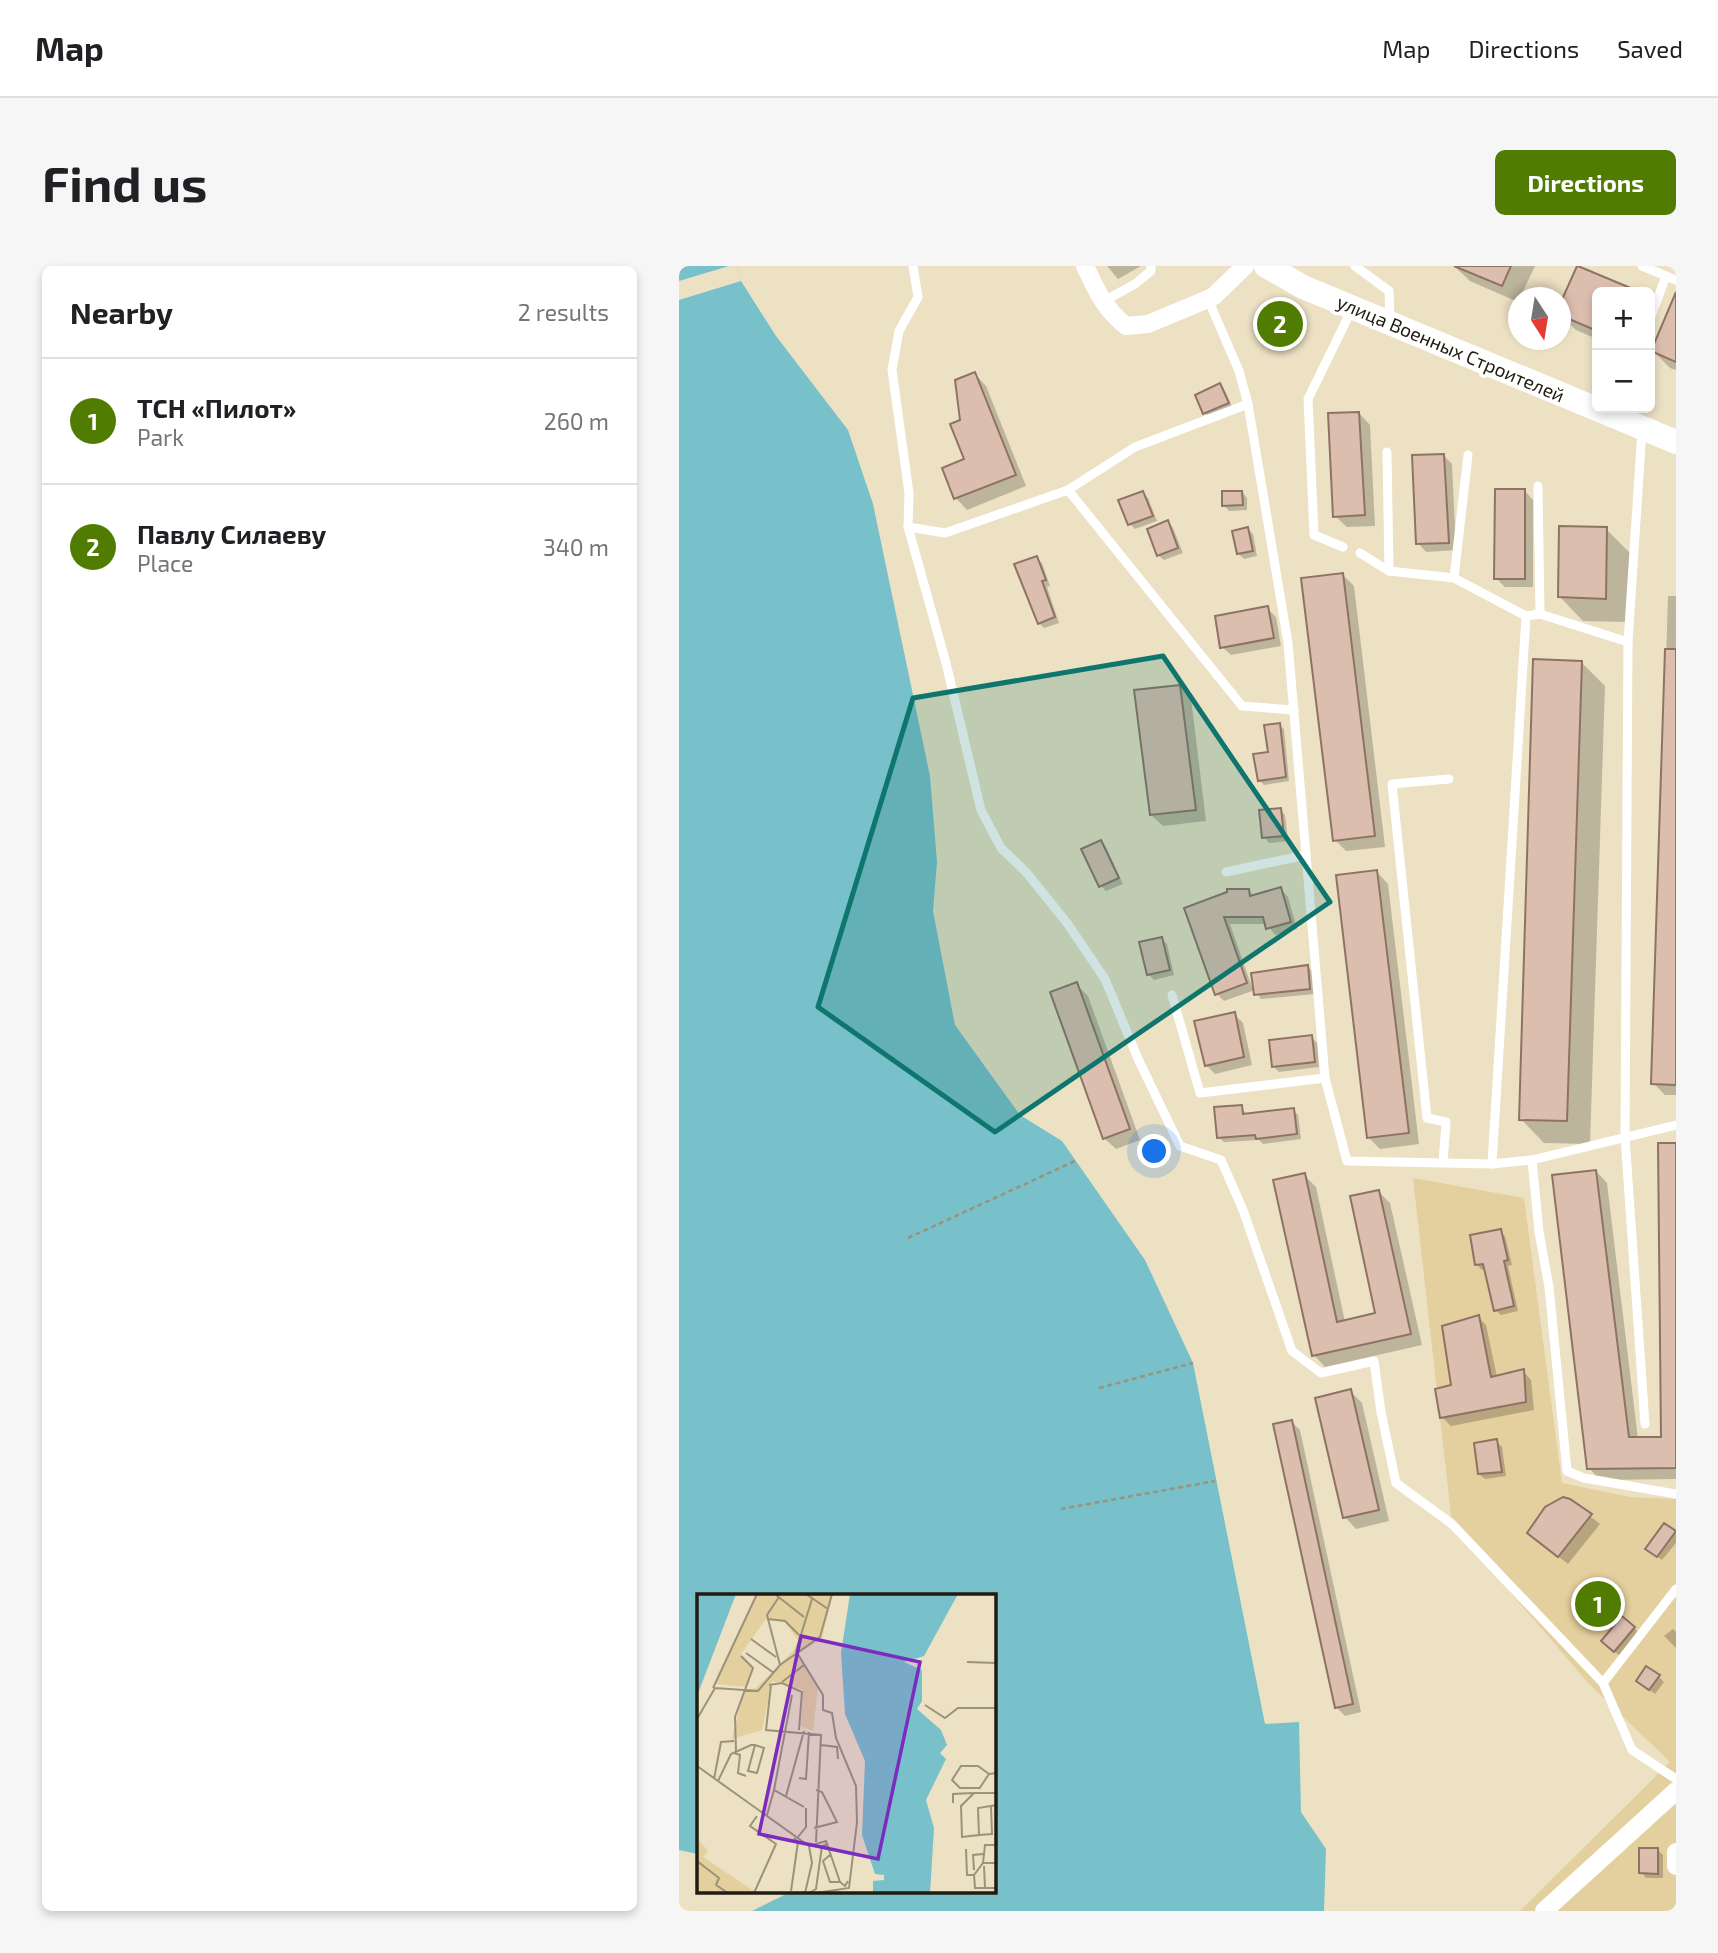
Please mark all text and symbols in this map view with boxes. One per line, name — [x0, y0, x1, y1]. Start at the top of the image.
text: Map — [35, 28, 104, 68]
text: Map — [1382, 34, 1430, 63]
text: Directions — [1468, 34, 1579, 63]
text: Saved — [1617, 34, 1683, 63]
button: Directions — [1495, 150, 1676, 215]
text: Find us — [42, 153, 207, 212]
north arrow — [1508, 287, 1571, 350]
map controls — [1592, 287, 1655, 413]
button: + — [1592, 287, 1655, 350]
street label: улица Военных Строителей — [1333, 290, 1568, 407]
text: Nearby — [70, 294, 173, 330]
text: 2 results — [518, 298, 609, 326]
pin: 2 — [1257, 298, 1303, 350]
button: − — [1592, 350, 1655, 413]
text: ТСН «Пилот» — [137, 392, 296, 423]
text: 1 — [88, 407, 98, 435]
text: 260 m — [544, 407, 609, 435]
text: Park — [137, 423, 184, 451]
text: Павлу Силаеву — [137, 518, 326, 549]
text: 2 — [86, 533, 100, 561]
text: 340 m — [543, 533, 609, 561]
text: Place — [137, 549, 193, 577]
your location — [1137, 1134, 1171, 1168]
pin: 1 — [1575, 1578, 1621, 1630]
inset map — [697, 1594, 996, 1894]

